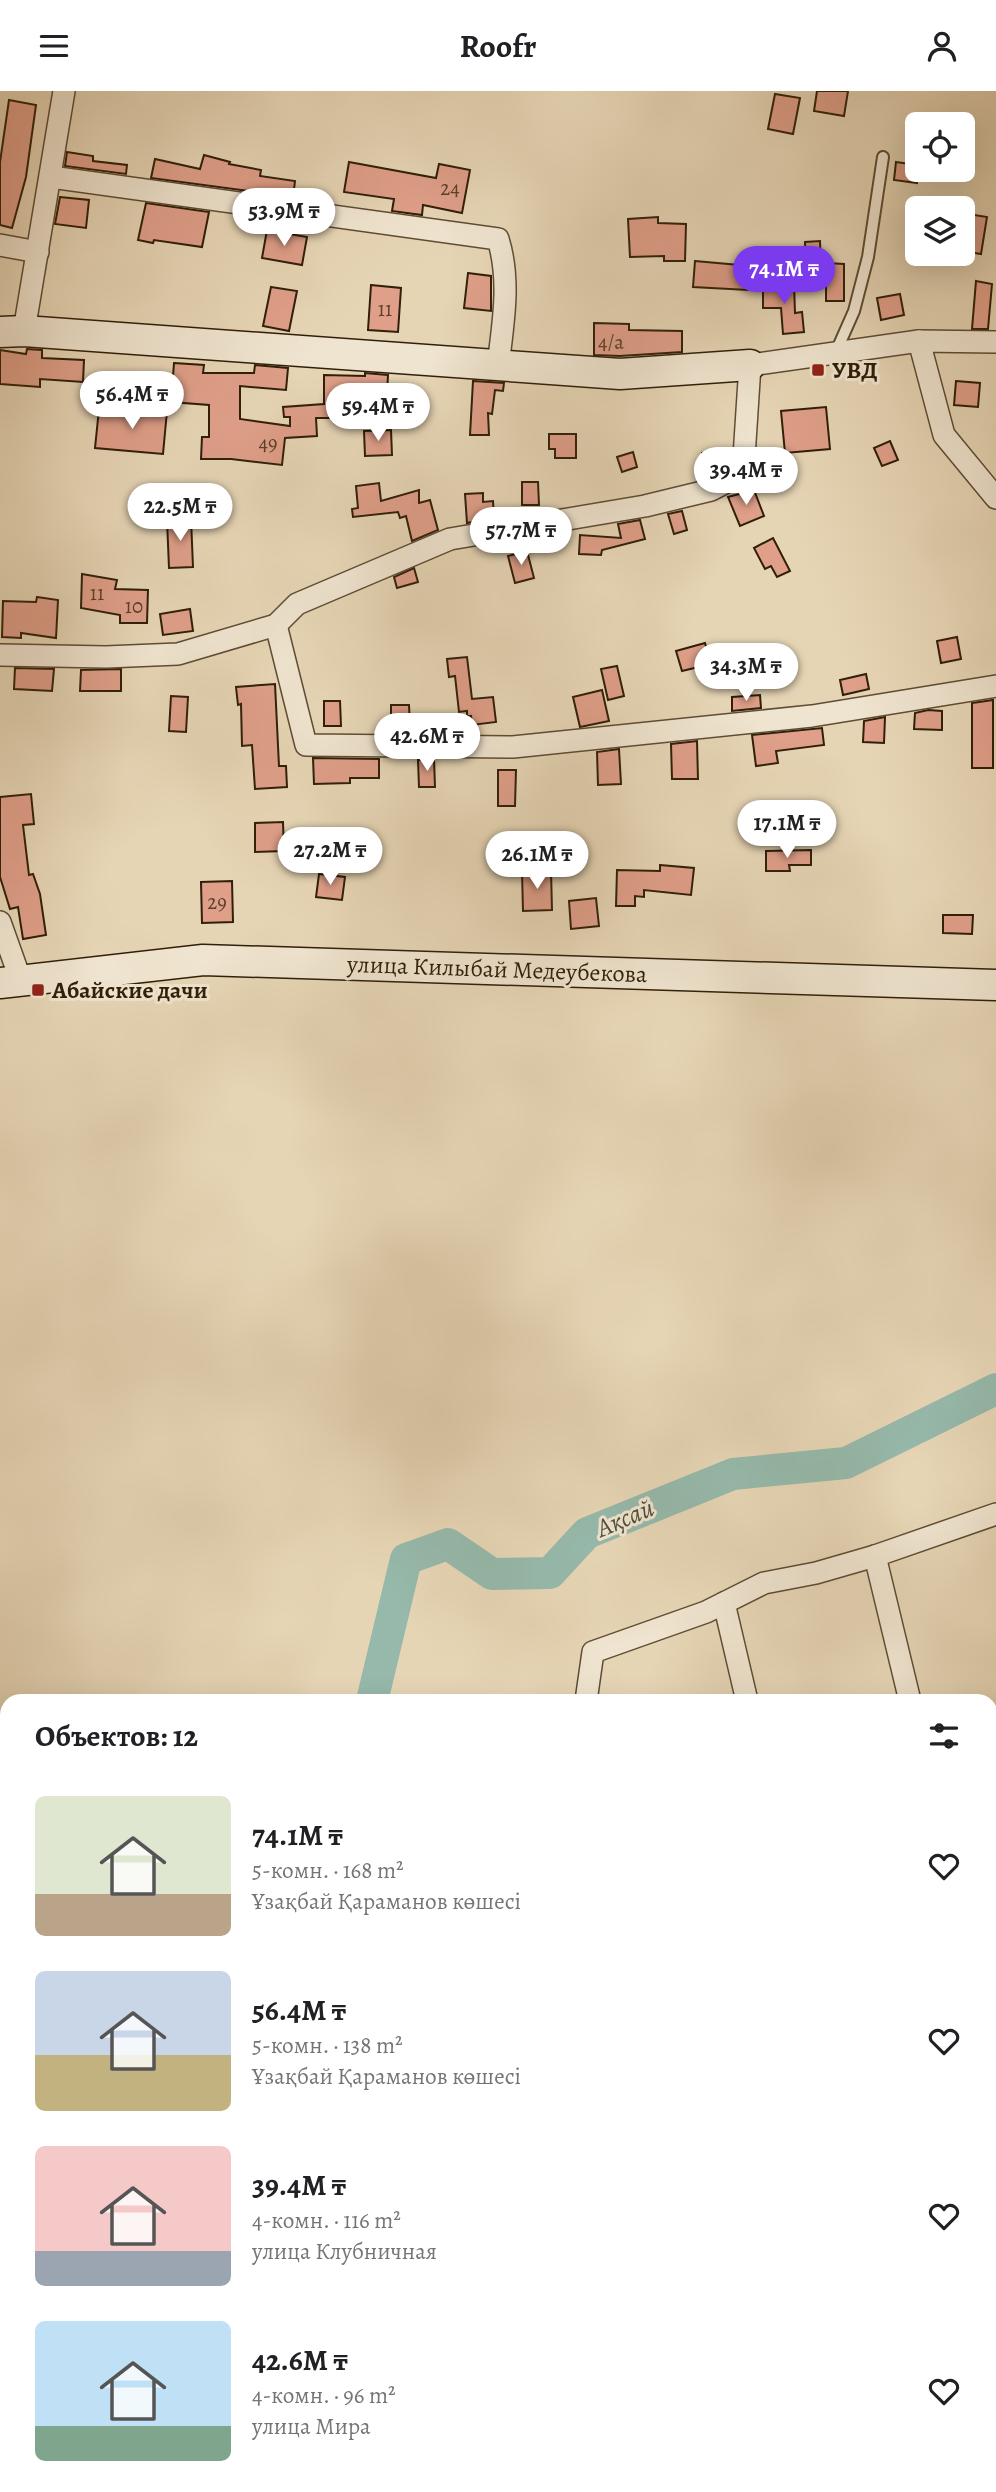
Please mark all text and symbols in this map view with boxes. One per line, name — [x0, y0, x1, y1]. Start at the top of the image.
text: Roofr — [460, 24, 536, 68]
icon: menu — [35, 27, 73, 65]
icon: person — [923, 27, 961, 65]
map controls — [905, 112, 975, 266]
button: locate — [905, 112, 975, 182]
house number: 24 — [440, 174, 460, 202]
pin: 53.9M ₸ — [219, 188, 349, 248]
text: 53.9M ₸ — [248, 195, 320, 226]
button: layers — [905, 196, 975, 266]
pin: 74.1M ₸ — [719, 247, 849, 306]
text: 74.1M ₸ — [749, 253, 819, 284]
house number: 11 — [378, 295, 392, 323]
house number: 4/а — [598, 328, 624, 356]
place label: УВД — [832, 354, 878, 386]
marker: УВД — [810, 362, 826, 378]
pin: 56.4M ₸ — [67, 371, 197, 431]
text: 56.4M ₸ — [96, 378, 168, 409]
pin: 59.4M ₸ — [313, 383, 443, 443]
text: 59.4M ₸ — [342, 390, 414, 421]
house number: 49 — [258, 429, 278, 457]
pin: 39.4M ₸ — [681, 447, 811, 507]
text: 39.4M ₸ — [710, 454, 782, 485]
pin: 22.5M ₸ — [115, 483, 245, 543]
text: 22.5M ₸ — [144, 490, 216, 521]
pin: 57.7M ₸ — [456, 507, 586, 567]
text: 57.7M ₸ — [486, 514, 556, 545]
house number: 11 — [90, 579, 104, 607]
house number: 10 — [125, 592, 143, 620]
pin: 34.3M ₸ — [681, 643, 811, 703]
text: 34.3M ₸ — [710, 650, 782, 681]
pin: 42.6M ₸ — [362, 713, 492, 773]
text: 42.6M ₸ — [390, 720, 464, 751]
pin: 17.1M ₸ — [722, 801, 852, 860]
text: 17.1M ₸ — [753, 807, 821, 838]
pin: 27.2M ₸ — [265, 827, 395, 887]
pin: 26.1M ₸ — [472, 831, 602, 891]
text: 27.2M ₸ — [294, 834, 366, 865]
text: 26.1M ₸ — [501, 838, 573, 869]
house number: 29 — [207, 888, 227, 916]
street label: улица Килыбай Медеубекова — [345, 948, 648, 990]
place label: Абайские дачи — [51, 974, 208, 1006]
marker: Абайские дачи — [30, 982, 46, 998]
water label: Ақсай — [589, 1490, 659, 1546]
text: Объектов: 12 — [35, 1716, 198, 1756]
icon: filters — [925, 1717, 963, 1755]
text: 74.1M ₸ — [252, 1815, 343, 1855]
icon: home — [91, 1824, 175, 1908]
icon: heart — [925, 1847, 963, 1885]
text: 5-комн. · 168 m² — [252, 1855, 404, 1886]
text: Ұзақбай Қараманов көшесі — [252, 1886, 521, 1917]
text: 56.4M ₸ — [252, 1990, 346, 2030]
icon: home — [91, 1999, 175, 2083]
icon: heart — [925, 2022, 963, 2060]
text: 5-комн. · 138 m² — [252, 2030, 403, 2061]
text: Ұзақбай Қараманов көшесі — [252, 2061, 521, 2092]
text: 39.4M ₸ — [252, 2165, 346, 2205]
icon: home — [91, 2174, 175, 2258]
icon: heart — [925, 2197, 963, 2235]
text: 4-комн. · 116 m² — [252, 2205, 401, 2236]
text: улица Клубничная — [252, 2236, 437, 2267]
text: 42.6M ₸ — [252, 2340, 348, 2380]
icon: home — [91, 2349, 175, 2433]
icon: heart — [925, 2372, 963, 2410]
text: 4-комн. · 96 m² — [252, 2380, 396, 2411]
text: улица Мира — [252, 2411, 371, 2442]

